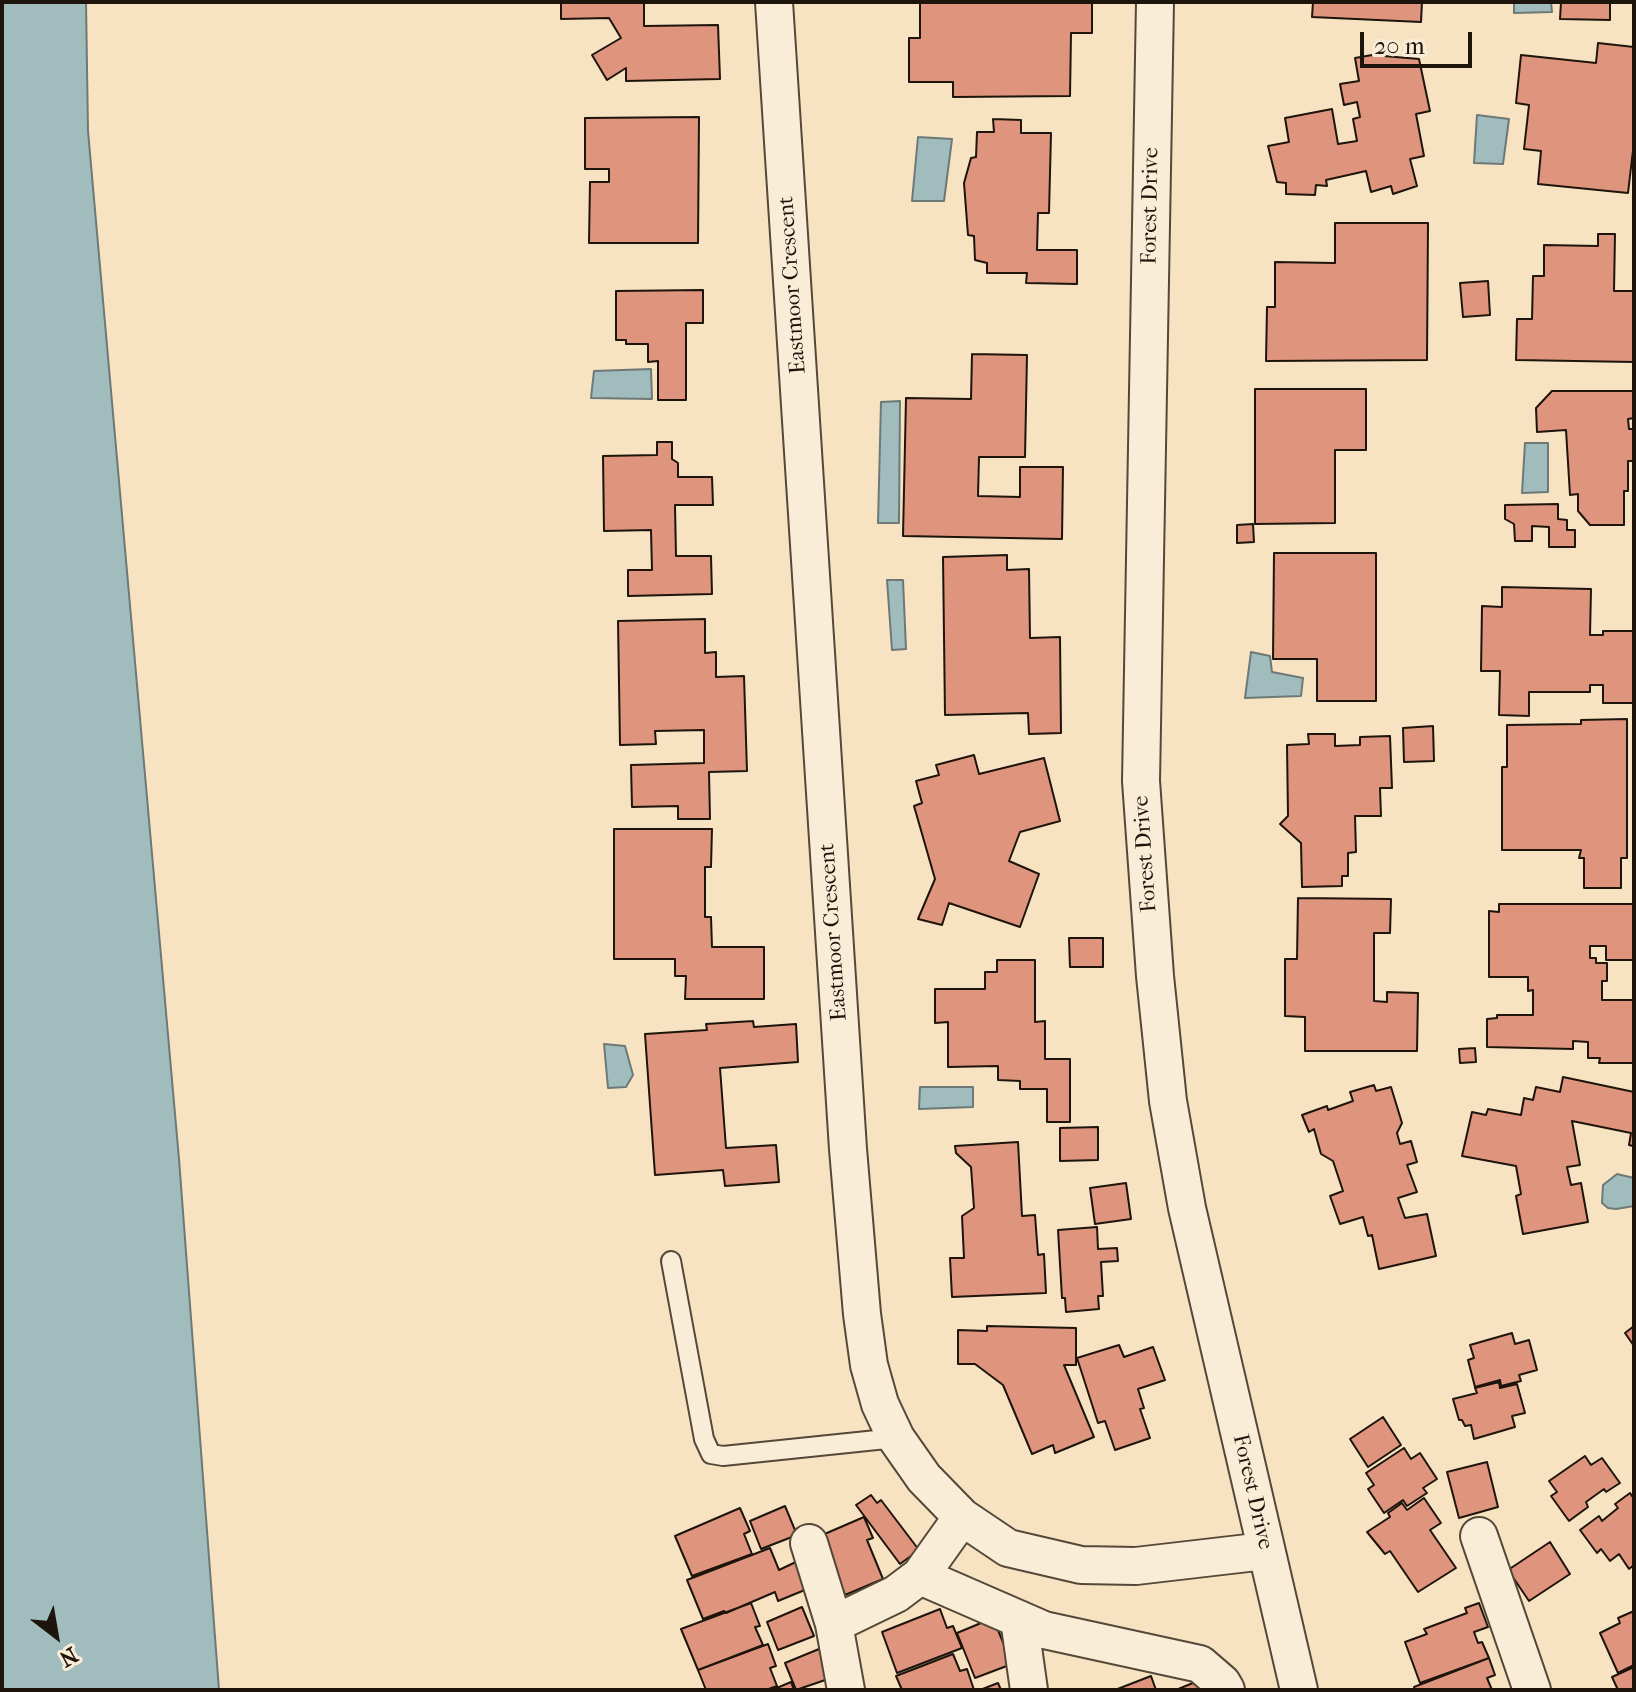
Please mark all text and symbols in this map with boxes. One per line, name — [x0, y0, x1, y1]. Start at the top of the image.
scale bar — [1364, 16, 1476, 66]
text: 20 m — [1374, 32, 1425, 60]
street label: Forest Drive — [1137, 147, 1165, 265]
street label: Eastmoor Crescent — [774, 195, 812, 375]
street label: Forest Drive — [1129, 795, 1163, 913]
street label: Eastmoor Crescent — [815, 842, 853, 1022]
street label: Forest Drive — [1226, 1432, 1278, 1552]
north arrow — [16, 1596, 96, 1676]
text: N — [55, 1641, 82, 1672]

